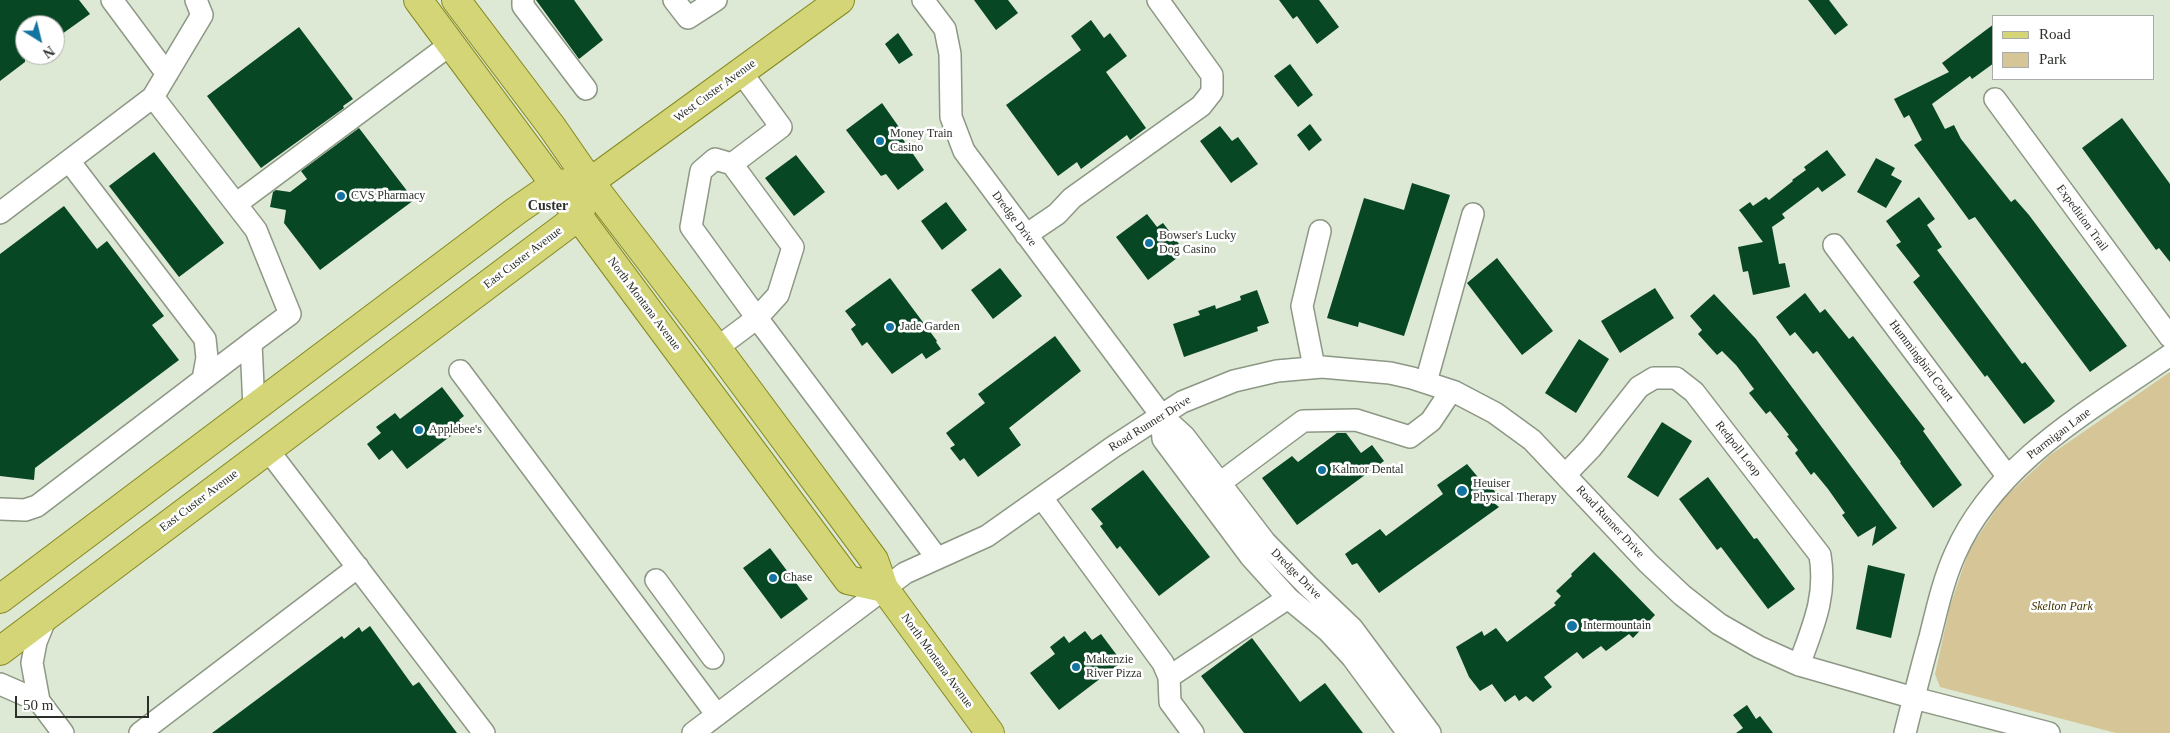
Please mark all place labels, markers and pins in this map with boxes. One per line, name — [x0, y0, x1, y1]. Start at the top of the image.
place label: Money Train Casino — [890, 127, 953, 155]
marker: Money Train Casino — [874, 135, 886, 147]
place label: CVS Pharmacy — [351, 189, 425, 203]
marker: CVS Pharmacy — [335, 190, 347, 202]
place label: Bowser's Lucky Dog Casino — [1159, 229, 1236, 257]
marker: Bowser's Lucky Dog Casino — [1143, 237, 1155, 249]
place label: Jade Garden — [900, 320, 960, 334]
marker: Jade Garden — [884, 321, 896, 333]
place label: Applebee's — [429, 423, 482, 437]
marker: Applebee's — [413, 424, 425, 436]
place label: Kalmor Dental — [1332, 463, 1404, 477]
marker: Kalmor Dental — [1316, 464, 1328, 476]
place label: Heuiser Physical Therapy — [1473, 477, 1557, 505]
marker: Heuiser Physical Therapy — [1455, 484, 1469, 498]
place label: Chase — [783, 571, 812, 585]
marker: Chase — [767, 572, 779, 584]
marker: Intermountain — [1565, 619, 1579, 633]
place label: Intermountain — [1583, 619, 1651, 633]
place label: Makenzie River Pizza — [1086, 653, 1142, 681]
marker: Makenzie River Pizza — [1070, 661, 1082, 673]

